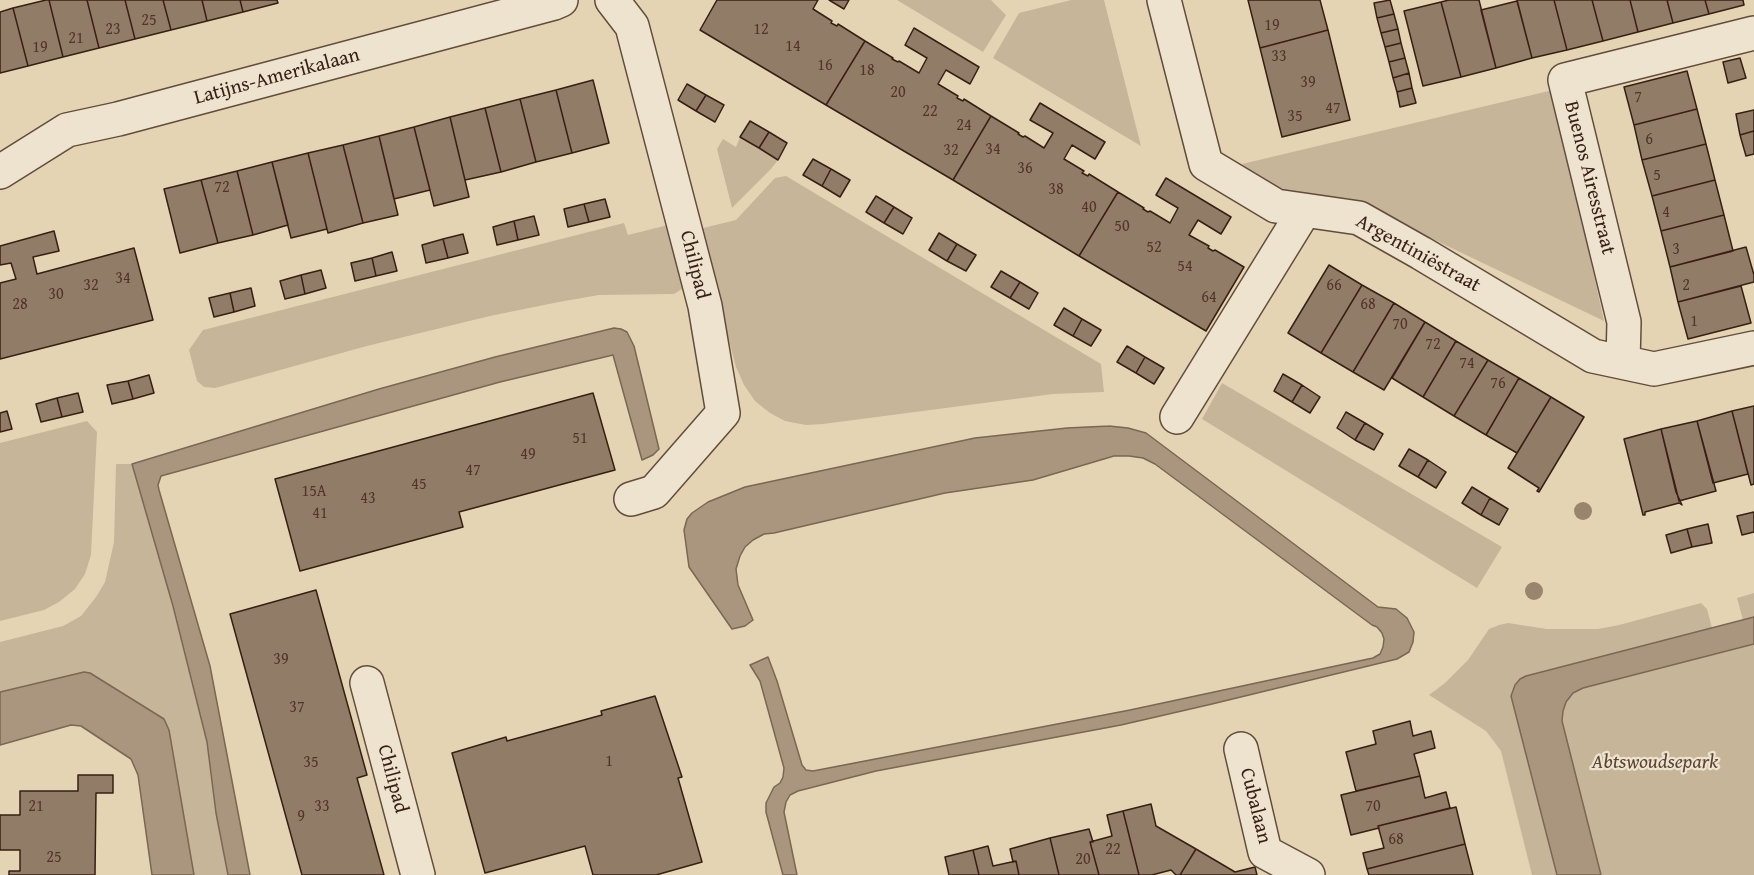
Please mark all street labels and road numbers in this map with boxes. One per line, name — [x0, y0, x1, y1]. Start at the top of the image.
street label: Latijns-Amerikalaan — [192, 43, 362, 111]
street label: Buenos Airesstraat — [1558, 99, 1620, 257]
street label: Argentiniëstraat — [1351, 210, 1485, 298]
street label: Chilipad — [674, 228, 714, 302]
street label: Chilipad — [371, 742, 413, 816]
street label: Cubalaan — [1234, 766, 1276, 846]

